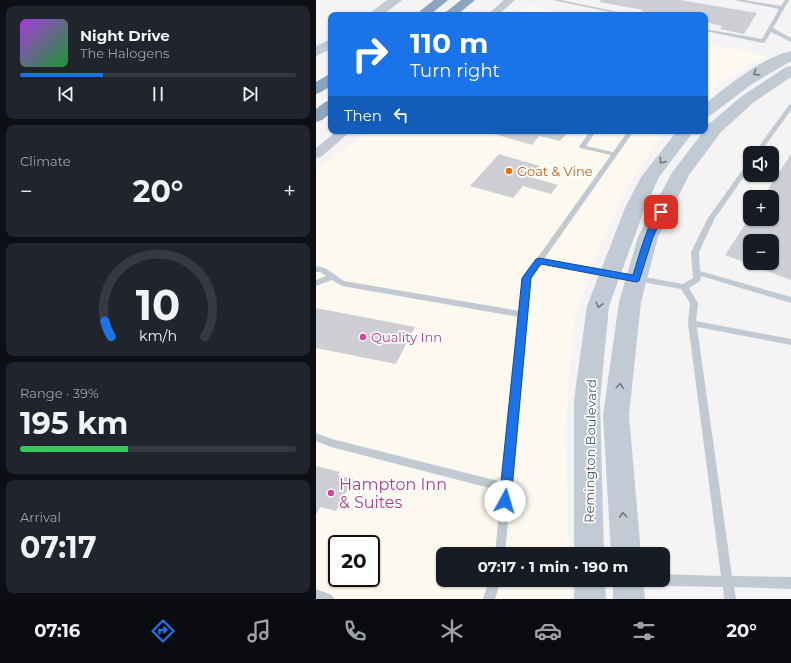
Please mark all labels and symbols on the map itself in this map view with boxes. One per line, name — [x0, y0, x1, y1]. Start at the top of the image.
one-way arrow — [754, 68, 761, 75]
one-way arrow — [659, 157, 667, 164]
place label: Goat & Vine — [517, 163, 593, 179]
marker: Goat & Vine — [504, 166, 514, 176]
pin — [644, 195, 678, 229]
one-way arrow — [595, 302, 603, 308]
place label: Quality Inn — [371, 329, 442, 345]
marker: Quality Inn — [358, 332, 368, 342]
street label: Remington Boulevard — [581, 379, 599, 523]
one-way arrow — [615, 382, 624, 389]
place label: Hampton Inn & Suites — [339, 475, 447, 512]
position arrow — [484, 480, 526, 522]
marker: Hampton Inn & Suites — [326, 488, 336, 498]
one-way arrow — [619, 512, 628, 518]
speed limit sign: 20 — [328, 535, 380, 587]

